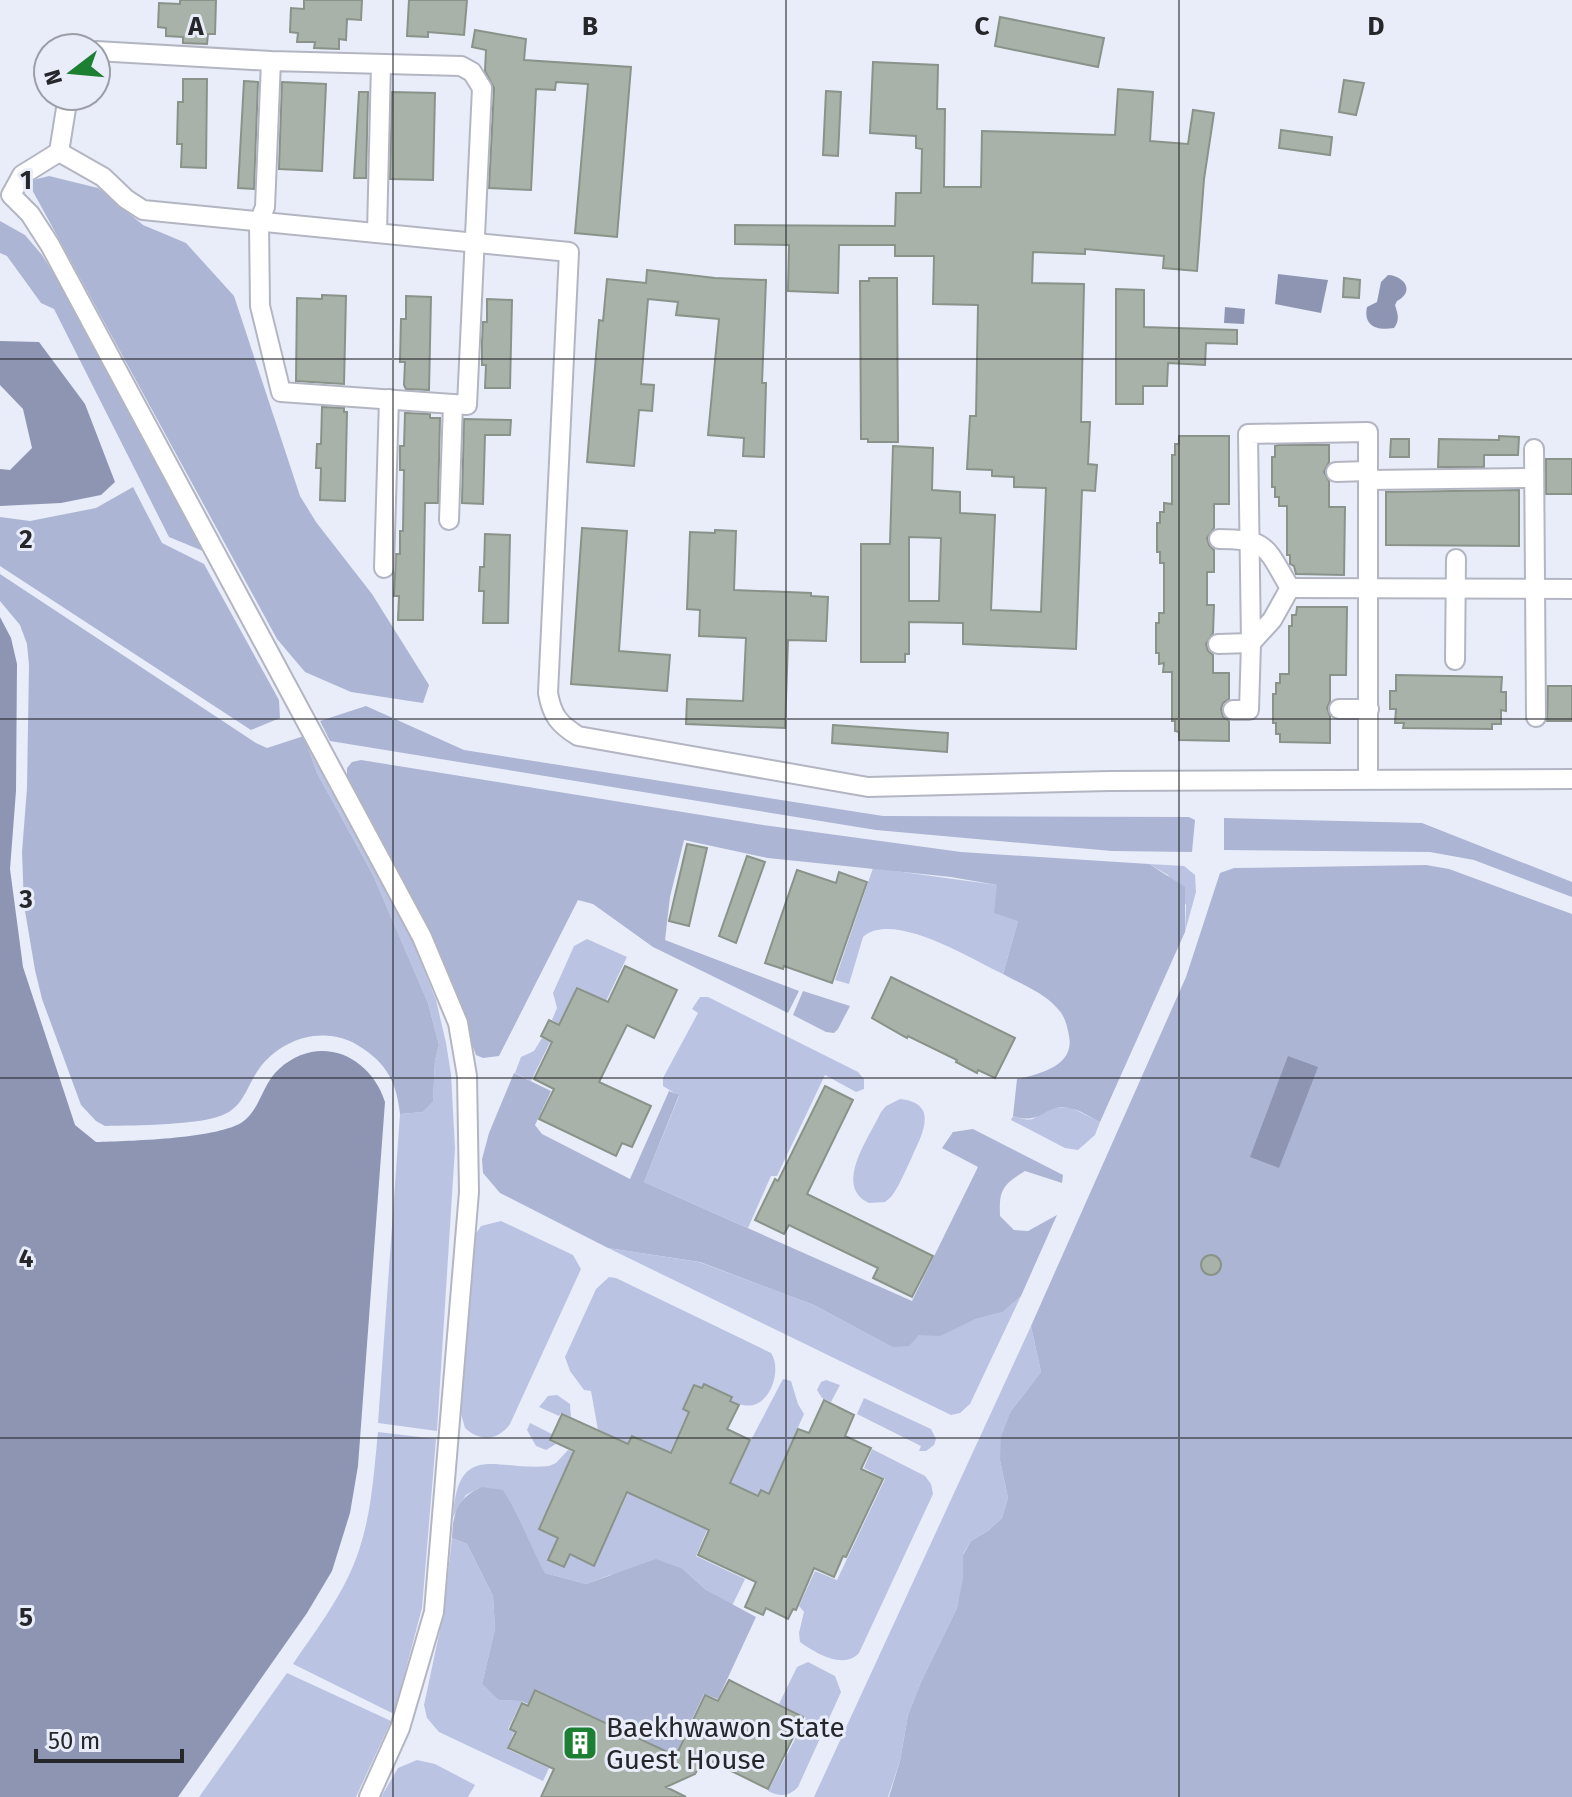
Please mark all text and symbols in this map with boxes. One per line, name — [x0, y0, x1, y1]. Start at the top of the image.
text: A — [187, 11, 204, 42]
text: B — [582, 11, 598, 42]
text: C — [975, 11, 990, 42]
text: D — [1368, 11, 1385, 42]
north arrow — [32, 32, 112, 112]
text: N — [38, 67, 68, 88]
text: 1 — [20, 165, 32, 196]
text: 2 — [19, 524, 33, 555]
text: 3 — [18, 884, 33, 915]
text: 4 — [19, 1243, 34, 1274]
text: 5 — [19, 1602, 33, 1633]
place label: Baekhwawon State Guest House — [606, 1711, 845, 1776]
scale bar — [36, 1713, 182, 1763]
building icon: Baekhwawon State Guest House — [561, 1724, 599, 1762]
text: 50 m — [48, 1727, 100, 1755]

